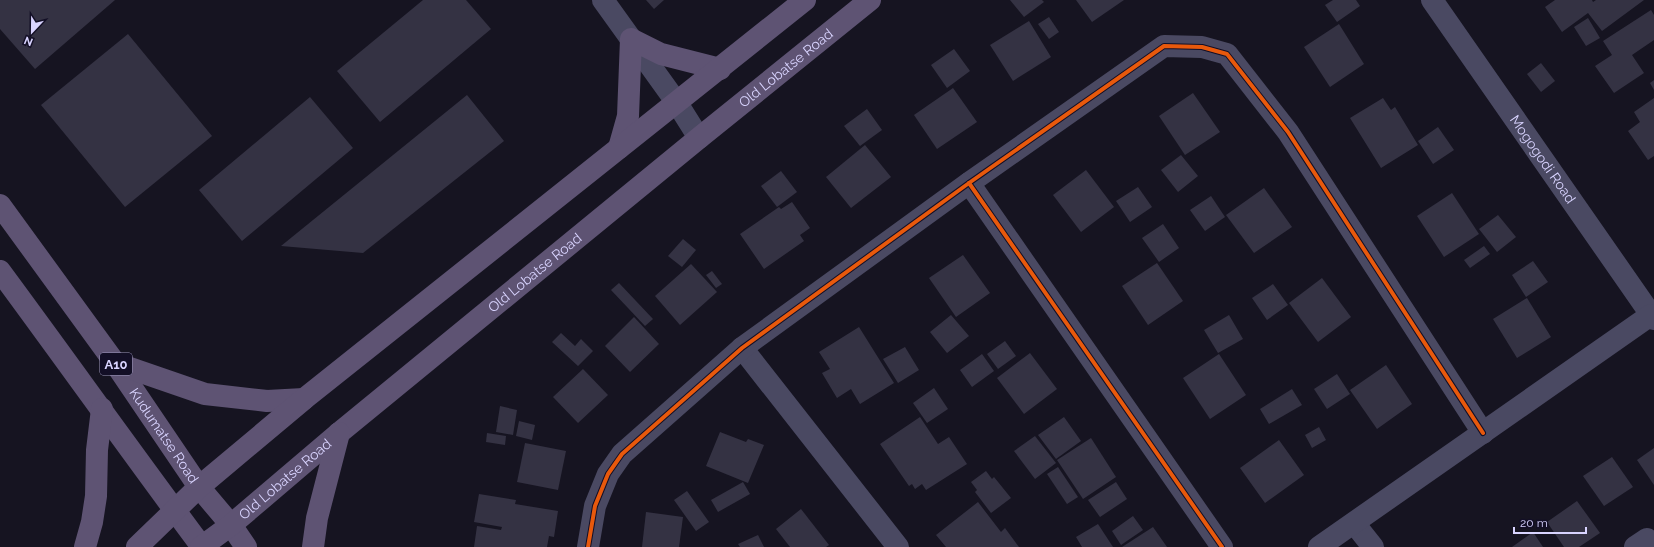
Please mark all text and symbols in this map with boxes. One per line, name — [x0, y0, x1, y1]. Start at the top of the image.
north arrow — [12, 12, 52, 52]
street label: Old Lobatse Road — [736, 25, 836, 111]
text: N — [22, 33, 35, 48]
street label: Mogogodi Road — [1507, 112, 1579, 206]
street label: Old Lobatse Road — [485, 230, 585, 316]
road number: A10 — [100, 353, 132, 375]
street label: Kudumatse Road — [126, 385, 202, 486]
street label: Old Lobatse Road — [236, 435, 334, 523]
scale bar — [1514, 509, 1586, 535]
text: 20 m — [1520, 516, 1548, 530]

